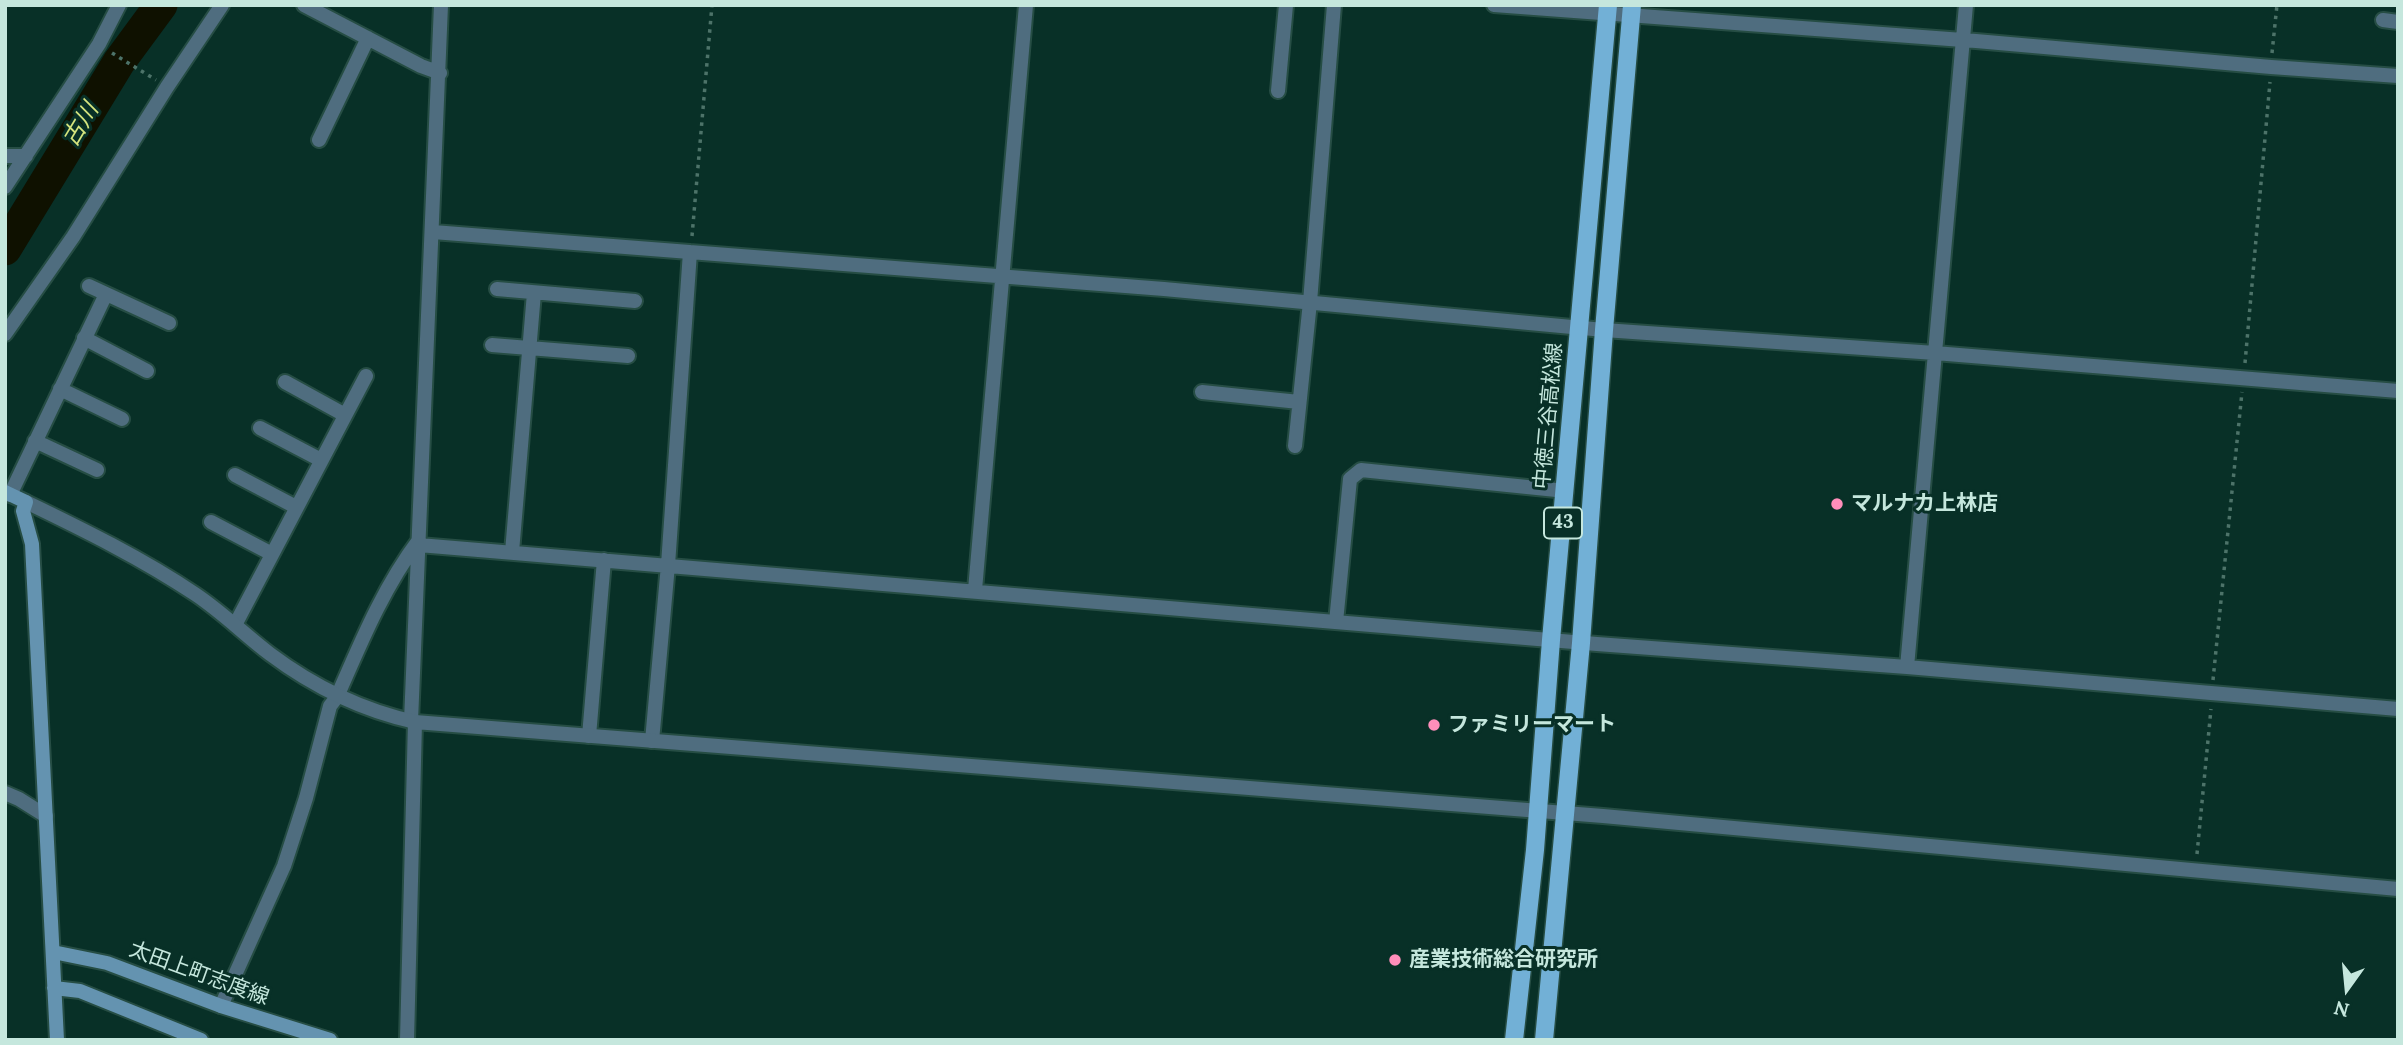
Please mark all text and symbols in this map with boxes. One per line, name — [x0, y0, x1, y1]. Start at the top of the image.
water label: 古川 — [57, 98, 105, 152]
street label: 中徳三谷高松線 — [1530, 342, 1568, 490]
place label: マルナカ上林店 — [1851, 491, 1998, 517]
marker: マルナカ上林店 — [1829, 496, 1845, 512]
road number: 43 — [1544, 508, 1582, 538]
place label: ファミリーマート — [1448, 712, 1616, 738]
marker: ファミリーマート — [1426, 717, 1442, 733]
street label: 太田上町志度線 — [126, 937, 272, 1011]
place label: 産業技術総合研究所 — [1409, 947, 1598, 973]
marker: 産業技術総合研究所 — [1387, 952, 1403, 968]
north arrow — [2312, 954, 2382, 1024]
text: N — [2331, 996, 2352, 1023]

